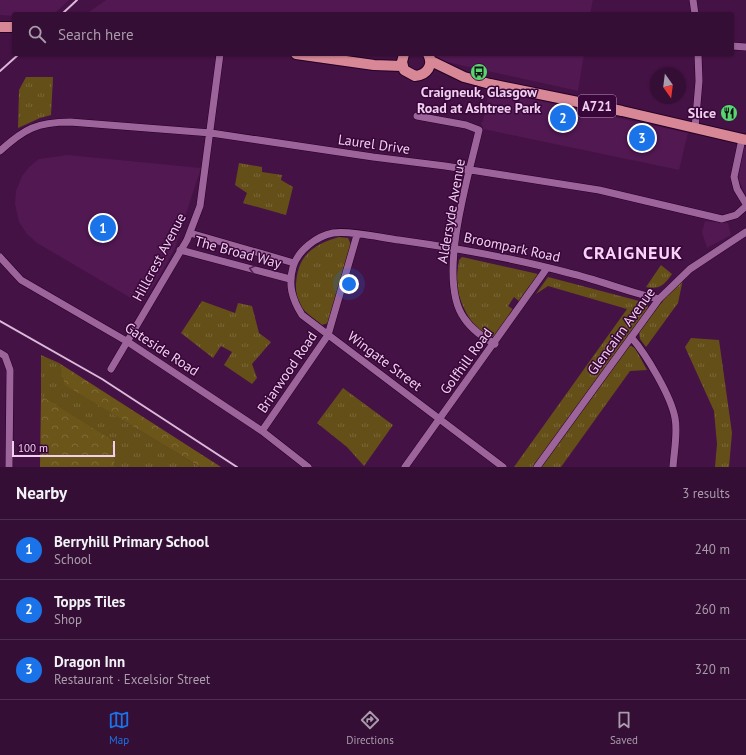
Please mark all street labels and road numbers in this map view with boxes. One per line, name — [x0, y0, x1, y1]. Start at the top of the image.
road number: A721 — [578, 95, 616, 117]
street label: Laurel Drive — [337, 130, 411, 158]
street label: Aldersyde Avenue — [433, 157, 469, 265]
street label: Hillcrest Avenue — [128, 210, 190, 304]
street label: Broompark Road — [462, 228, 562, 266]
street label: The Broad Way — [193, 232, 284, 272]
street label: Glencairn Avenue — [583, 284, 659, 378]
street label: Gateside Road — [122, 318, 202, 380]
street label: Golfhill Road — [436, 324, 496, 398]
street label: Wingate Street — [344, 327, 426, 395]
street label: Briarwood Road — [253, 328, 321, 416]

